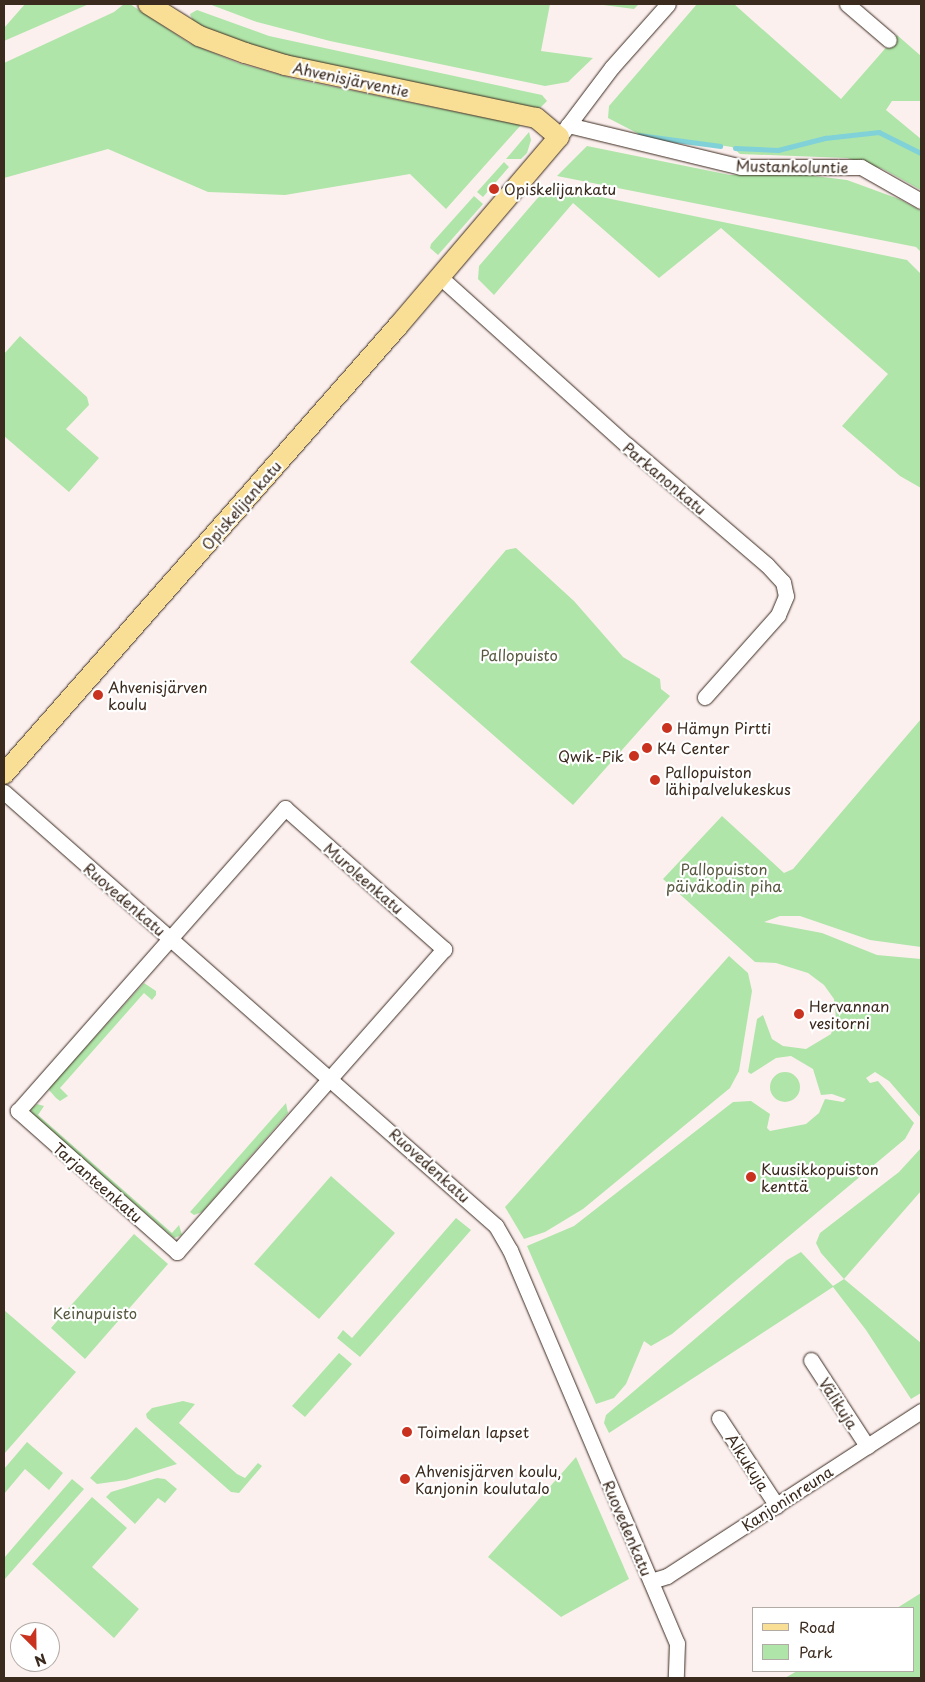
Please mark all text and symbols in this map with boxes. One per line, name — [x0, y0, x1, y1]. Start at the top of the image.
street label: Ahvenisjärventie — [291, 58, 411, 100]
street label: Mustankoluntie — [736, 156, 848, 176]
place label: Opiskelijankatu — [504, 180, 616, 198]
marker: Opiskelijankatu — [488, 183, 500, 195]
street label: Parkanonkatu — [620, 438, 710, 518]
street label: Opiskelijankatu — [197, 457, 285, 553]
park label: Pallopuisto — [480, 646, 558, 664]
place label: Ahvenisjärven koulu — [108, 677, 208, 712]
marker: Ahvenisjärven koulu — [92, 689, 104, 701]
place label: Hämyn Pirtti — [677, 719, 771, 737]
marker: Hämyn Pirtti — [661, 722, 673, 734]
place label: K4 Center — [657, 739, 731, 757]
marker: K4 Center — [641, 742, 653, 754]
place label: Qwik-Pik — [558, 747, 624, 765]
marker: Qwik-Pik — [628, 750, 640, 762]
place label: Pallopuiston lähipalvelukeskus — [665, 762, 791, 797]
marker: Pallopuiston lähipalvelukeskus — [649, 774, 661, 786]
street label: Muroleenkatu — [321, 839, 407, 917]
street label: Ruovedenkatu — [81, 859, 169, 939]
park label: Pallopuiston päiväkodin piha — [666, 859, 782, 894]
place label: Hervannan vesitorni — [809, 996, 889, 1031]
marker: Hervannan vesitorni — [793, 1008, 805, 1020]
street label: Ruovedenkatu — [386, 1124, 474, 1206]
street label: Tarjanteenkatu — [50, 1138, 146, 1226]
place label: Kuusikkopuiston kenttä — [761, 1159, 879, 1194]
marker: Kuusikkopuiston kenttä — [745, 1171, 757, 1183]
park label: Keinupuisto — [53, 1304, 137, 1322]
street label: Välikuja — [816, 1374, 862, 1432]
place label: Toimelan lapset — [417, 1423, 530, 1441]
marker: Toimelan lapset — [401, 1426, 413, 1438]
street label: Alkukuja — [723, 1430, 773, 1494]
place label: Ahvenisjärven koulu, Kanjonin koulutalo — [415, 1461, 562, 1496]
street label: Kanjoninreuna — [738, 1462, 836, 1534]
marker: Ahvenisjärven koulu, Kanjonin koulutalo — [399, 1473, 411, 1485]
street label: Ruovedenkatu — [600, 1477, 656, 1579]
legend — [752, 1607, 915, 1672]
text: Road — [799, 1615, 835, 1638]
north arrow — [10, 1622, 60, 1672]
text: Park — [799, 1640, 833, 1663]
text: N — [31, 1649, 50, 1672]

